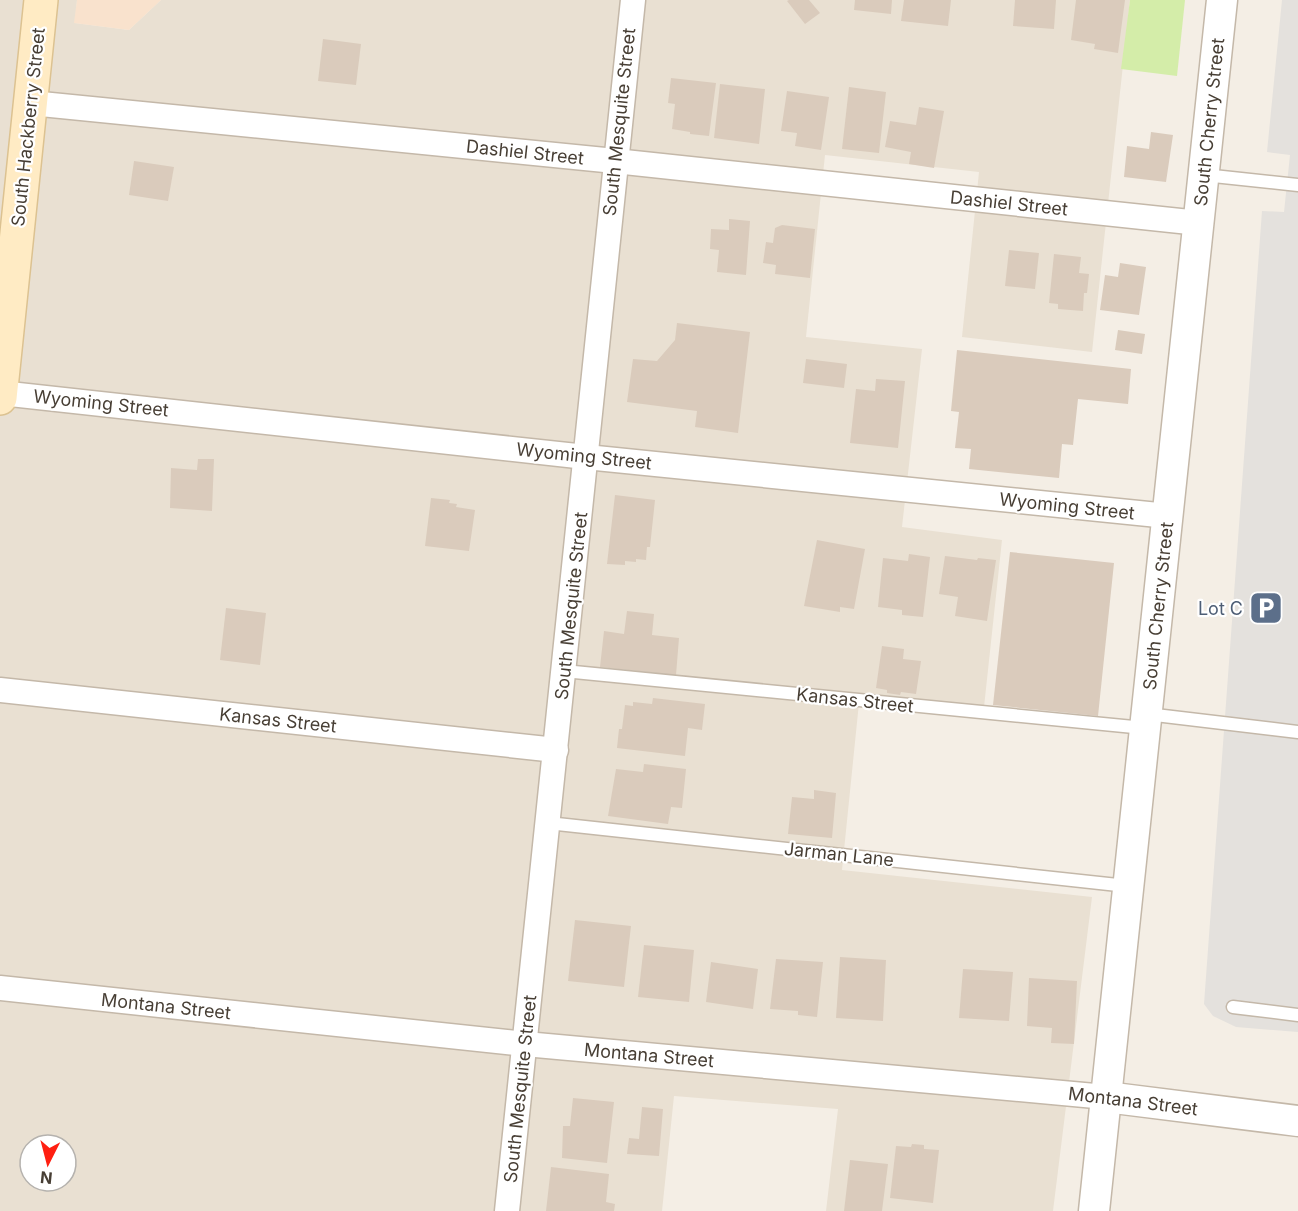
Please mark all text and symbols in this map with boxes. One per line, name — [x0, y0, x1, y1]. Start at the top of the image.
street label: South Hackberry Street — [7, 26, 49, 227]
street label: South Mesquite Street — [599, 27, 639, 217]
street label: South Cherry Street — [1190, 37, 1228, 207]
street label: Dashiel Street — [465, 135, 585, 169]
street label: Dashiel Street — [949, 186, 1069, 220]
street label: Wyoming Street — [32, 385, 170, 421]
street label: Wyoming Street — [515, 438, 653, 474]
street label: Wyoming Street — [998, 488, 1136, 524]
street label: South Mesquite Street — [551, 511, 591, 701]
street label: South Cherry Street — [1139, 521, 1177, 691]
parking icon: Lot C — [1248, 590, 1284, 626]
place label: Lot C — [1198, 598, 1243, 619]
street label: Kansas Street — [795, 683, 915, 717]
street label: Kansas Street — [218, 703, 338, 737]
street label: Jarman Lane — [783, 838, 895, 870]
street label: Montana Street — [100, 989, 232, 1023]
street label: South Mesquite Street — [500, 994, 540, 1184]
street label: Montana Street — [583, 1039, 715, 1071]
street label: Montana Street — [1067, 1083, 1199, 1119]
north arrow — [18, 1133, 78, 1193]
text: N — [39, 1167, 54, 1189]

